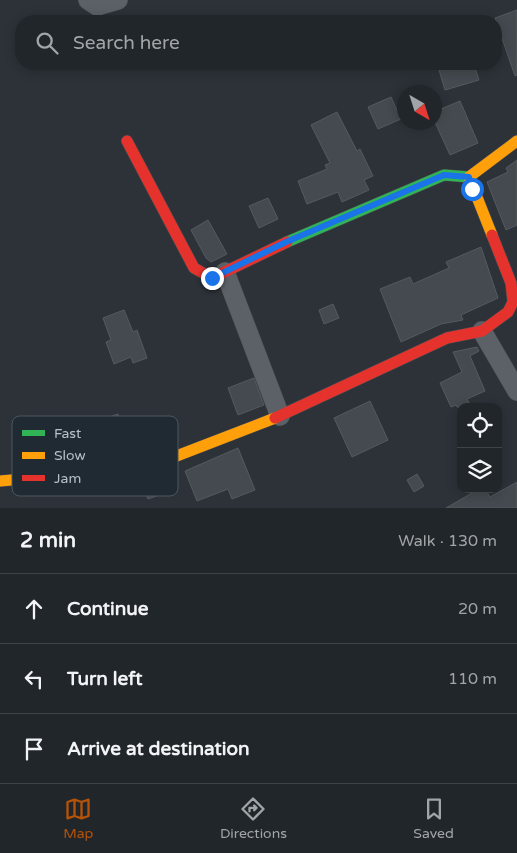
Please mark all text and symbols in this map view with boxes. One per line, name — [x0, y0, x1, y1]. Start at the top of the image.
search box — [15, 15, 502, 70]
icon: search — [33, 29, 61, 57]
text: Search here — [73, 32, 180, 54]
north arrow — [397, 85, 442, 130]
route start — [461, 178, 484, 201]
route end — [201, 267, 224, 290]
map controls — [457, 403, 502, 493]
button: locate — [457, 403, 502, 448]
legend — [12, 416, 178, 496]
text: Fast — [54, 425, 82, 442]
text: Slow — [54, 447, 86, 464]
button: layers — [457, 448, 502, 493]
text: Jam — [54, 470, 81, 487]
text: 2 min — [20, 528, 76, 553]
text: Walk · 130 m — [398, 531, 497, 551]
icon: ahead — [20, 595, 48, 623]
text: Continue — [67, 598, 149, 620]
text: 20 m — [458, 599, 497, 619]
icon: left — [20, 665, 48, 693]
text: Turn left — [67, 668, 143, 690]
text: 110 m — [448, 669, 497, 689]
icon: arrive — [20, 735, 48, 763]
text: Arrive at destination — [67, 738, 250, 760]
tab: Map — [63, 795, 93, 842]
tab: Directions — [220, 795, 287, 842]
tab: Saved — [413, 795, 454, 842]

